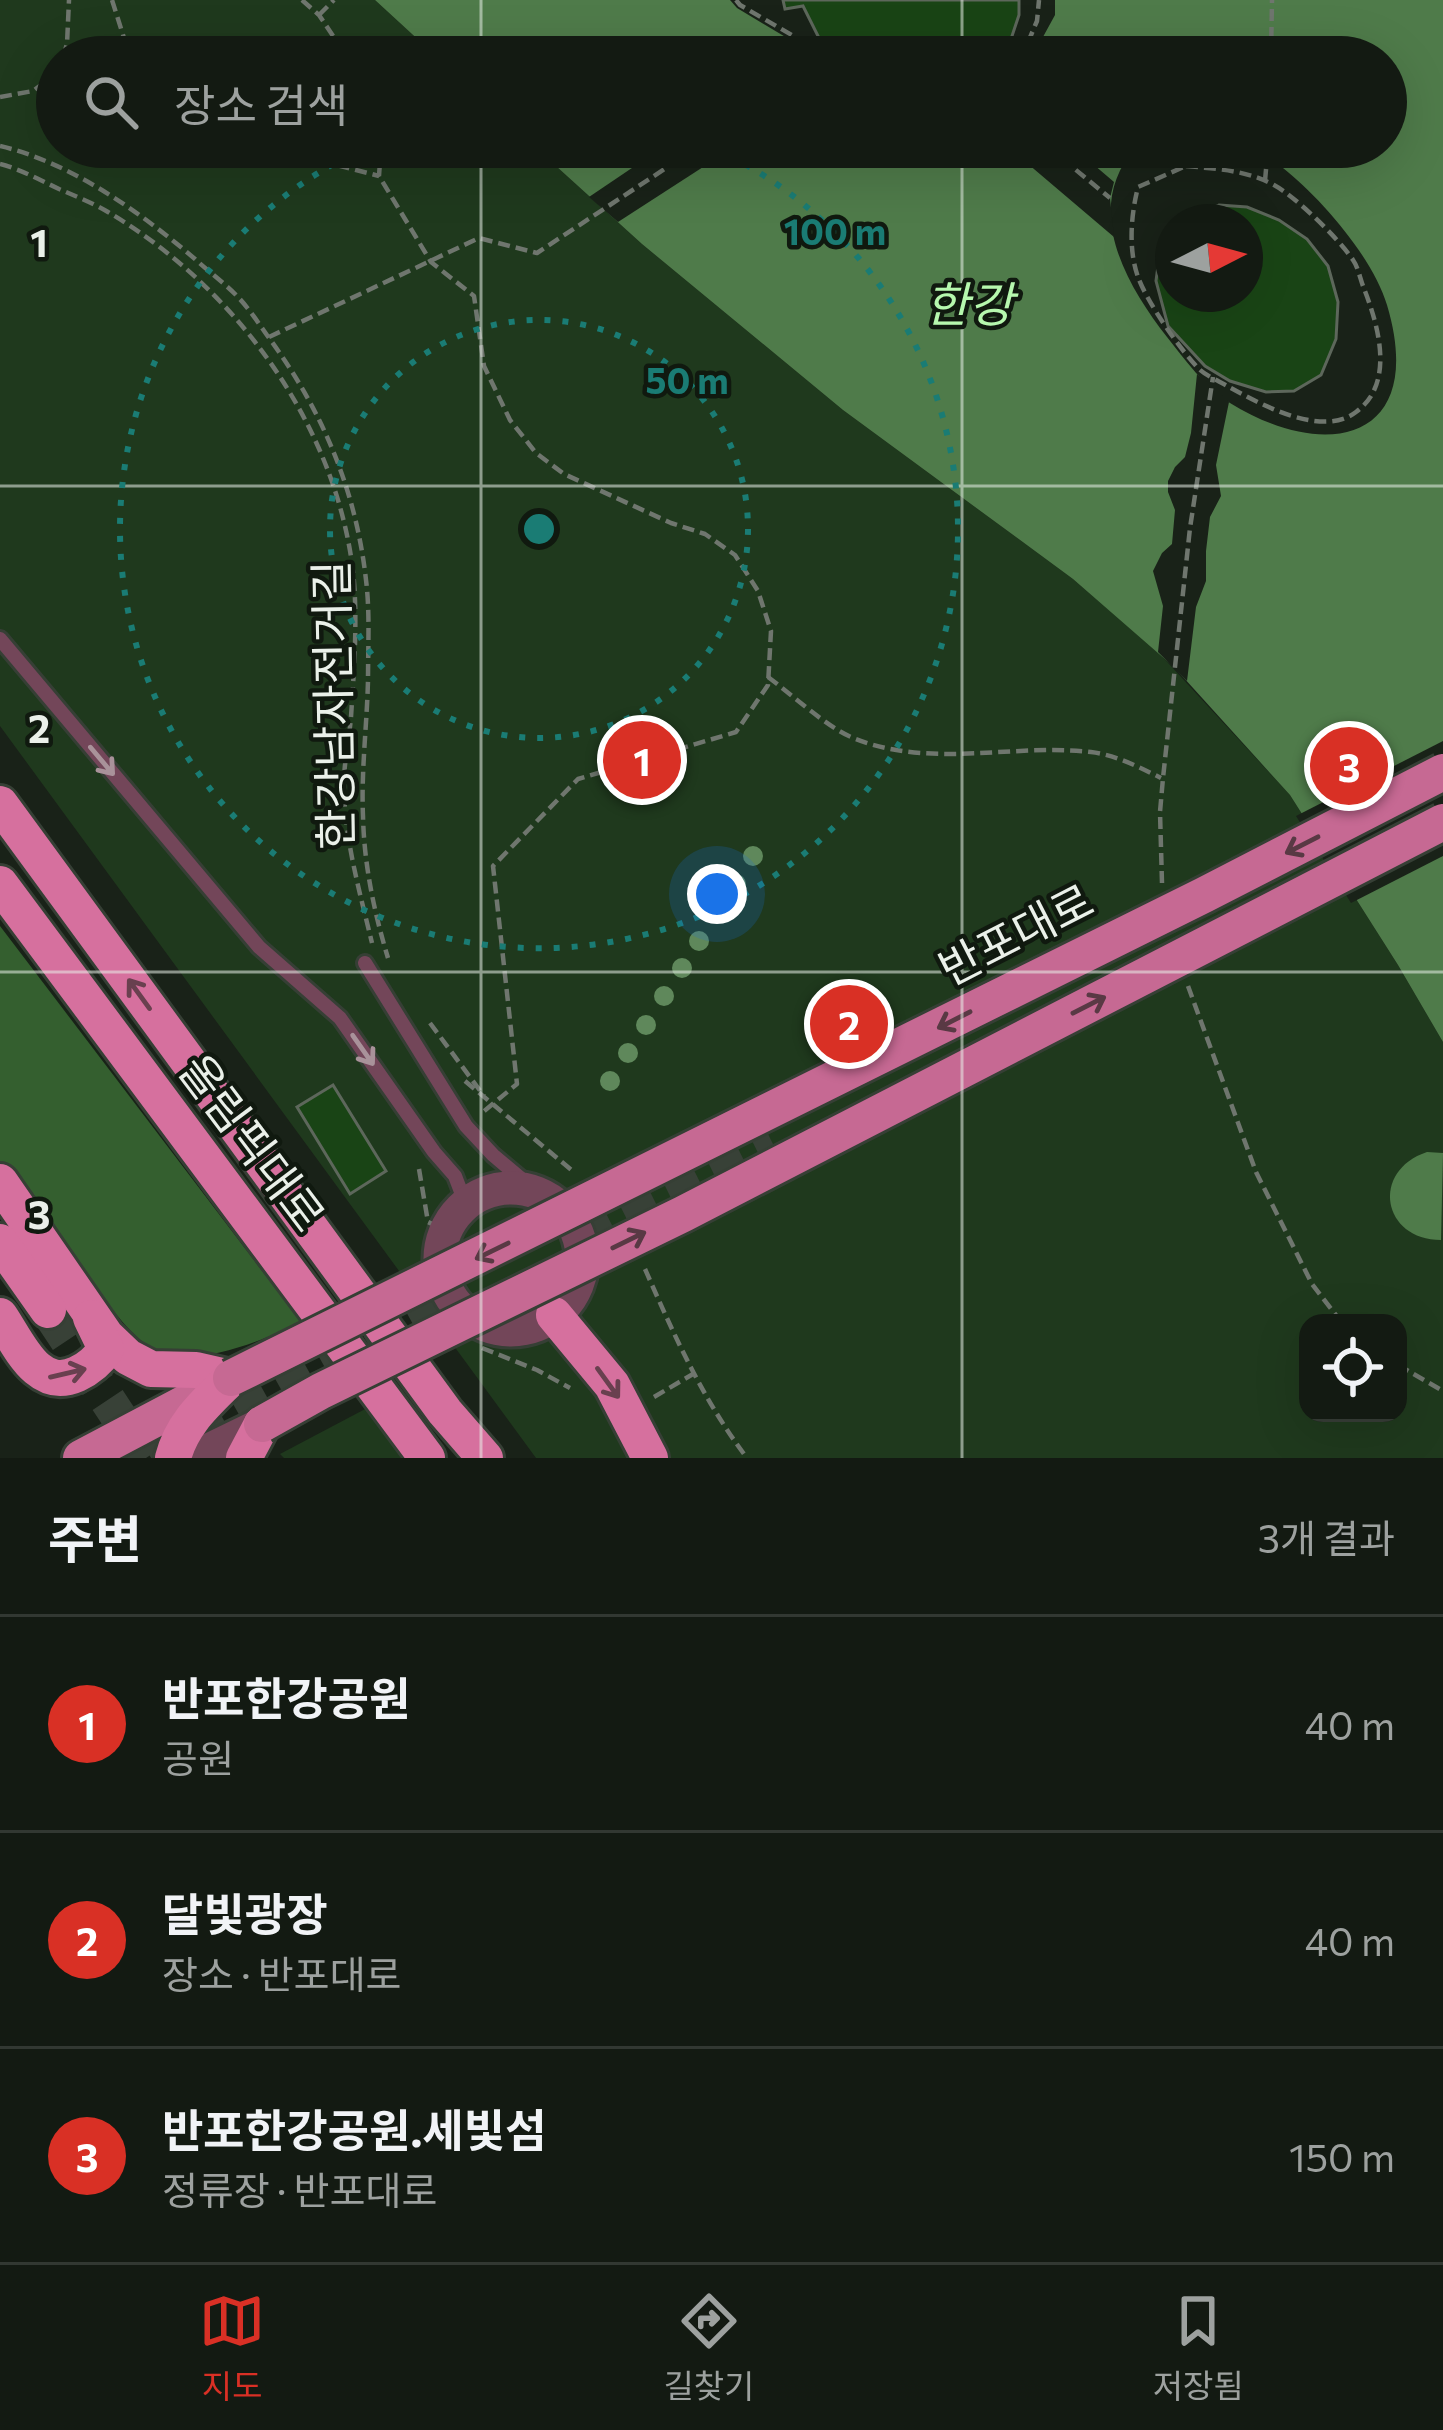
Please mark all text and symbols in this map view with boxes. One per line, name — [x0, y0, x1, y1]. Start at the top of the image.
search box — [36, 36, 1407, 168]
icon: search — [78, 69, 144, 135]
text: 장소 검색 — [174, 76, 348, 131]
north arrow — [1155, 204, 1263, 312]
text: 100 m — [784, 208, 886, 252]
text: 1 — [30, 217, 48, 265]
water label: 한강 — [925, 273, 1019, 332]
text: 50 m — [645, 357, 729, 401]
centre of rings — [518, 508, 560, 550]
street label: 한강남자전거길 — [301, 560, 362, 850]
text: 2 — [28, 703, 50, 751]
pin: 1 — [603, 715, 681, 805]
pin: 3 — [1310, 721, 1388, 811]
one-way arrow — [88, 745, 116, 776]
one-way arrow — [1284, 834, 1320, 857]
your location — [687, 864, 747, 924]
street label: 반포대로 — [929, 871, 1101, 995]
one-way arrow — [127, 978, 152, 1010]
pin: 2 — [810, 979, 888, 1069]
one-way arrow — [1070, 992, 1106, 1015]
one-way arrow — [936, 1010, 972, 1033]
one-way arrow — [350, 1033, 375, 1066]
street label: 올림픽대로 — [170, 1042, 338, 1241]
text: 3 — [28, 1189, 50, 1237]
one-way arrow — [611, 1228, 647, 1250]
one-way arrow — [475, 1240, 510, 1263]
map controls — [1299, 1314, 1407, 1422]
button: locate — [1299, 1314, 1407, 1422]
one-way arrow — [48, 1361, 86, 1383]
one-way arrow — [594, 1366, 620, 1399]
text: 주변 — [48, 1506, 142, 1569]
text: 3개 결과 — [1258, 1513, 1395, 1561]
text: 반포한강공원 — [162, 1669, 410, 1724]
text: 1 — [78, 1700, 96, 1748]
text: 40 m — [1305, 1700, 1395, 1748]
text: 공원 — [162, 1733, 234, 1781]
text: 달빛광장 — [162, 1885, 328, 1940]
text: 2 — [76, 1916, 98, 1964]
text: 40 m — [1305, 1916, 1395, 1964]
text: 장소 · 반포대로 — [162, 1949, 401, 1997]
text: 반포한강공원.세빛섬 — [162, 2101, 547, 2156]
text: 3 — [76, 2132, 98, 2180]
text: 150 m — [1289, 2132, 1395, 2180]
text: 정류장 · 반포대로 — [162, 2165, 437, 2213]
tab: 지도 — [199, 2288, 265, 2408]
tab: 길찾기 — [663, 2288, 754, 2408]
tab: 저장됨 — [1153, 2288, 1244, 2408]

